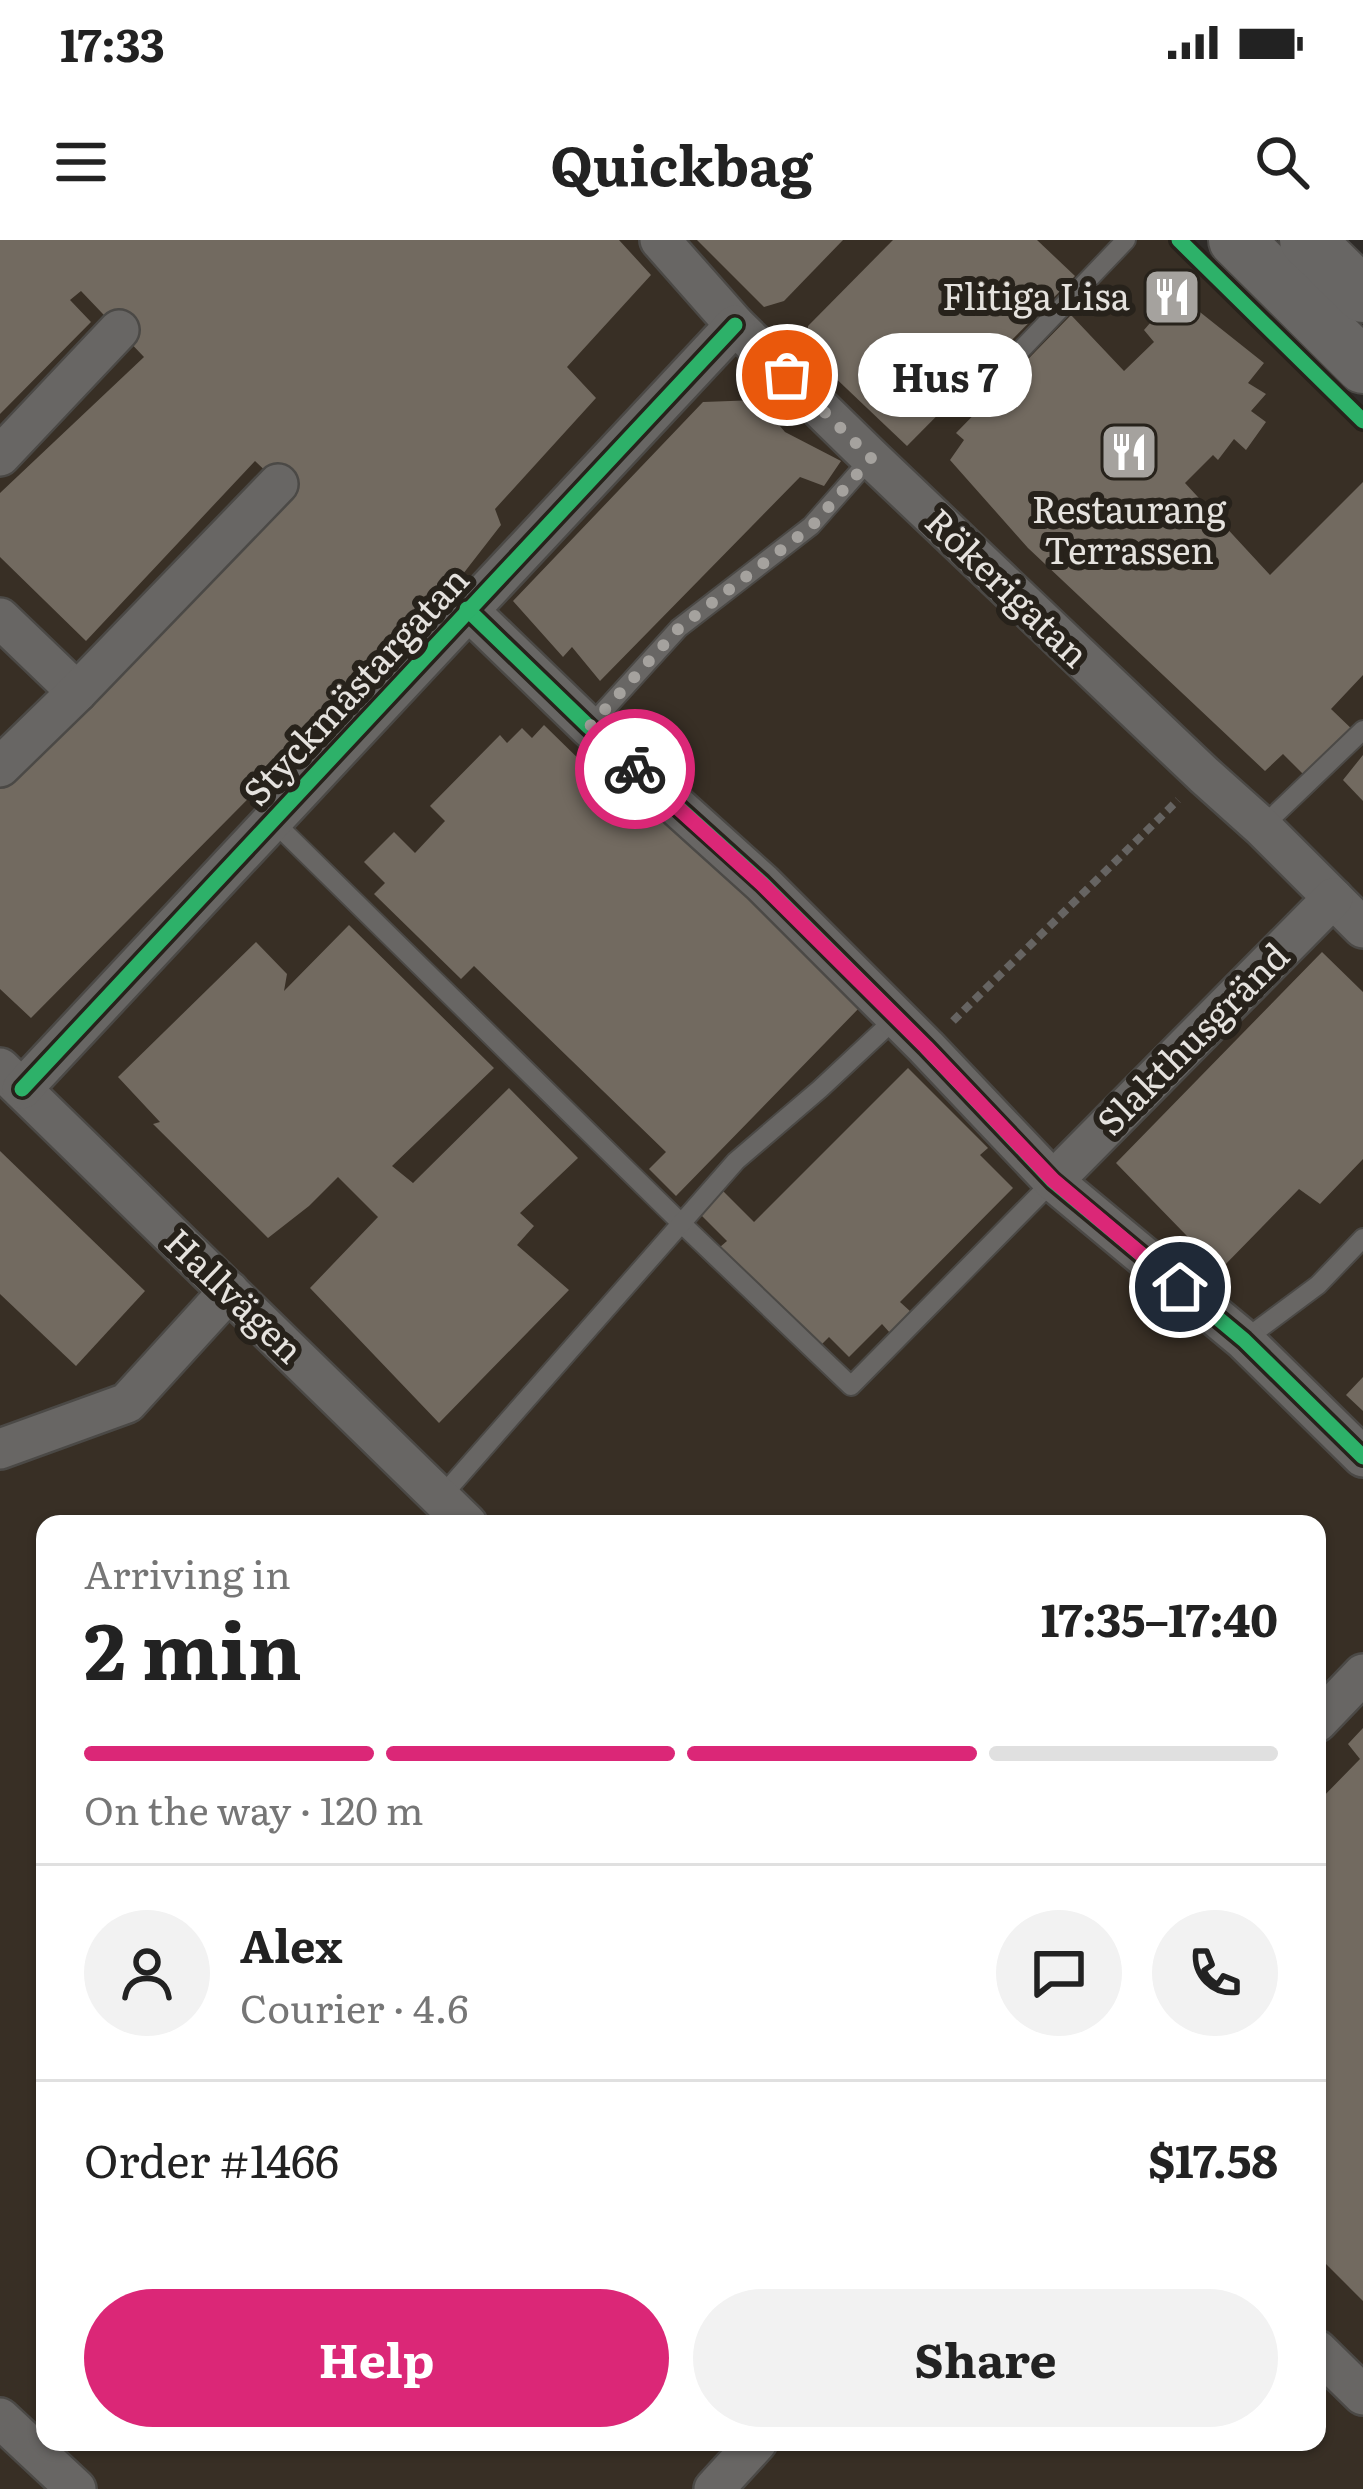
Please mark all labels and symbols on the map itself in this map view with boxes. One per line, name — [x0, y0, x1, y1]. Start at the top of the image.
restaurant icon: Flitiga Lisa — [1141, 266, 1203, 328]
place label: Flitiga Lisa — [942, 268, 1131, 321]
pin — [736, 324, 838, 426]
callout: Hus 7 — [859, 333, 1033, 417]
restaurant icon: Restaurang Terrassen — [1098, 421, 1160, 483]
place label: Restaurang Terrassen — [1032, 481, 1227, 575]
street label: Rökerigatan — [915, 494, 1103, 678]
street label: Styckmästargatan — [229, 553, 479, 816]
courier — [575, 709, 695, 829]
street label: Slakthusgränd — [1083, 929, 1299, 1145]
street label: Hallvägen — [155, 1215, 317, 1374]
pin — [1129, 1236, 1231, 1338]

